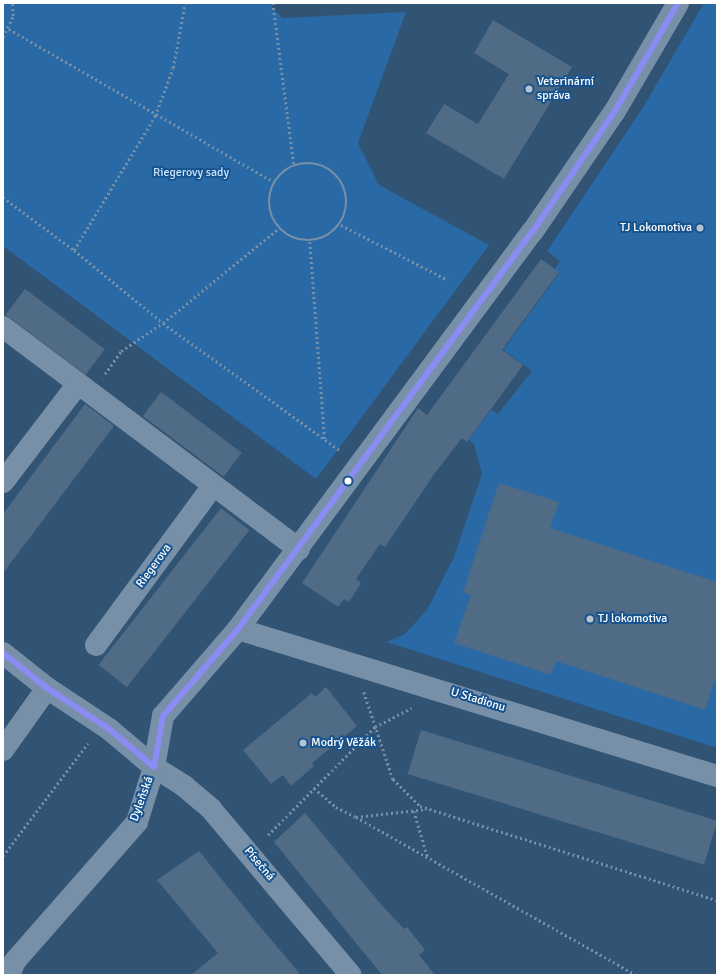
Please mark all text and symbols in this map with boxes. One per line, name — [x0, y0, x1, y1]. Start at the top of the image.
place label: Veterinární správa — [537, 75, 594, 103]
marker: Veterinární správa — [524, 84, 534, 94]
park label: Riegerovy sady — [153, 166, 229, 180]
place label: TJ Lokomotiva — [620, 221, 692, 235]
marker: TJ Lokomotiva — [695, 223, 705, 233]
unlabelled marker — [343, 476, 353, 486]
street label: Riegerova — [133, 541, 175, 591]
place label: TJ lokomotiva — [598, 612, 667, 626]
marker: TJ lokomotiva — [585, 614, 595, 624]
street label: U Stadionu — [449, 685, 507, 715]
place label: Modrý Věžák — [311, 736, 376, 750]
marker: Modrý Věžák — [298, 738, 308, 748]
street label: Dyleňská — [127, 775, 157, 823]
street label: Písečná — [241, 844, 277, 884]

